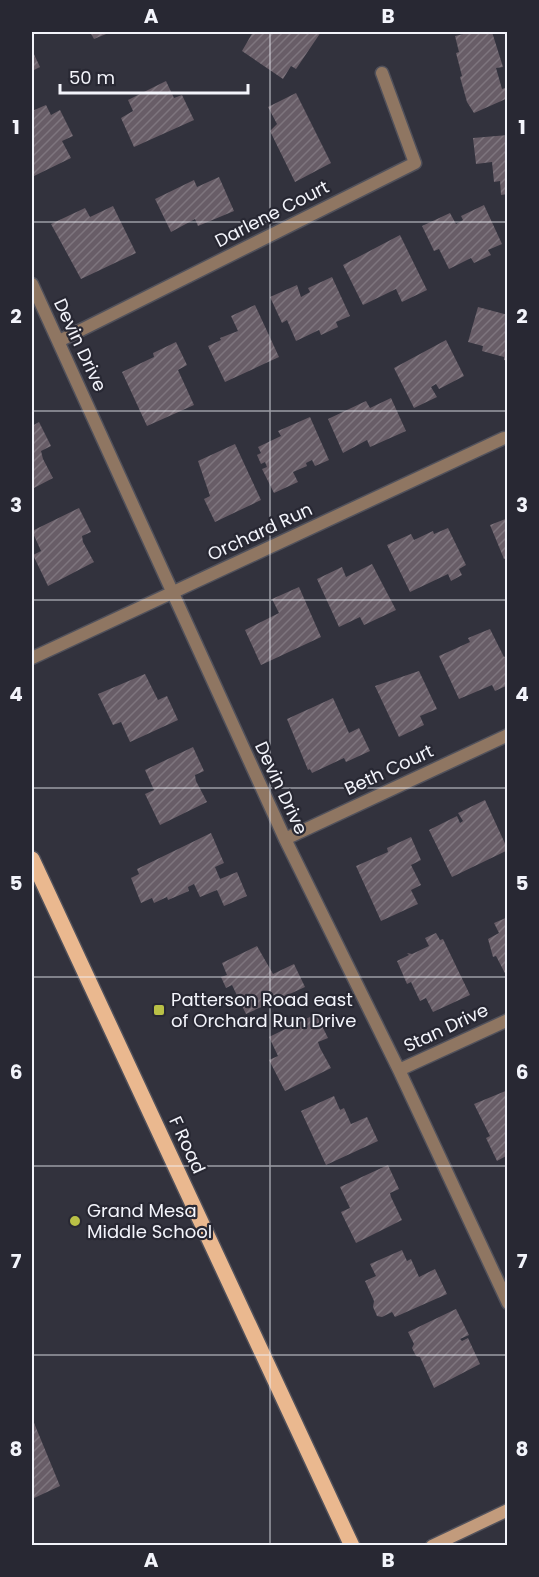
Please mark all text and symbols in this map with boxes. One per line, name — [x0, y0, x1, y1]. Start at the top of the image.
text: A — [144, 2, 159, 30]
text: B — [381, 2, 395, 30]
scale bar — [60, 57, 248, 95]
text: 50 m — [69, 65, 115, 90]
text: 1 — [12, 113, 20, 141]
text: 1 — [518, 113, 526, 141]
street label: Darlene Court — [210, 174, 333, 253]
street label: Devin Drive — [48, 294, 113, 395]
text: 2 — [10, 302, 22, 330]
text: 2 — [516, 302, 528, 330]
text: 3 — [10, 491, 22, 519]
text: 3 — [516, 491, 528, 519]
street label: Orchard Run — [203, 496, 316, 567]
text: 4 — [9, 680, 23, 708]
text: 4 — [515, 680, 529, 708]
street label: Devin Drive — [249, 737, 314, 838]
street label: Beth Court — [340, 738, 437, 801]
text: 5 — [10, 869, 23, 897]
text: 5 — [516, 869, 529, 897]
place label: Patterson Road east of Orchard Run Drive — [171, 987, 356, 1033]
street label: Stan Drive — [399, 997, 492, 1058]
marker: Patterson Road east of Orchard Run Drive — [152, 1003, 166, 1017]
text: 6 — [10, 1058, 22, 1086]
text: 6 — [516, 1058, 528, 1086]
street label: F Road — [163, 1112, 212, 1178]
place label: Grand Mesa Middle School — [87, 1198, 212, 1244]
marker: Grand Mesa Middle School — [68, 1214, 82, 1228]
text: 7 — [11, 1247, 22, 1275]
text: 7 — [517, 1247, 528, 1275]
text: 8 — [10, 1435, 22, 1463]
text: 8 — [516, 1435, 528, 1463]
text: A — [144, 1546, 159, 1574]
text: B — [381, 1546, 395, 1574]

